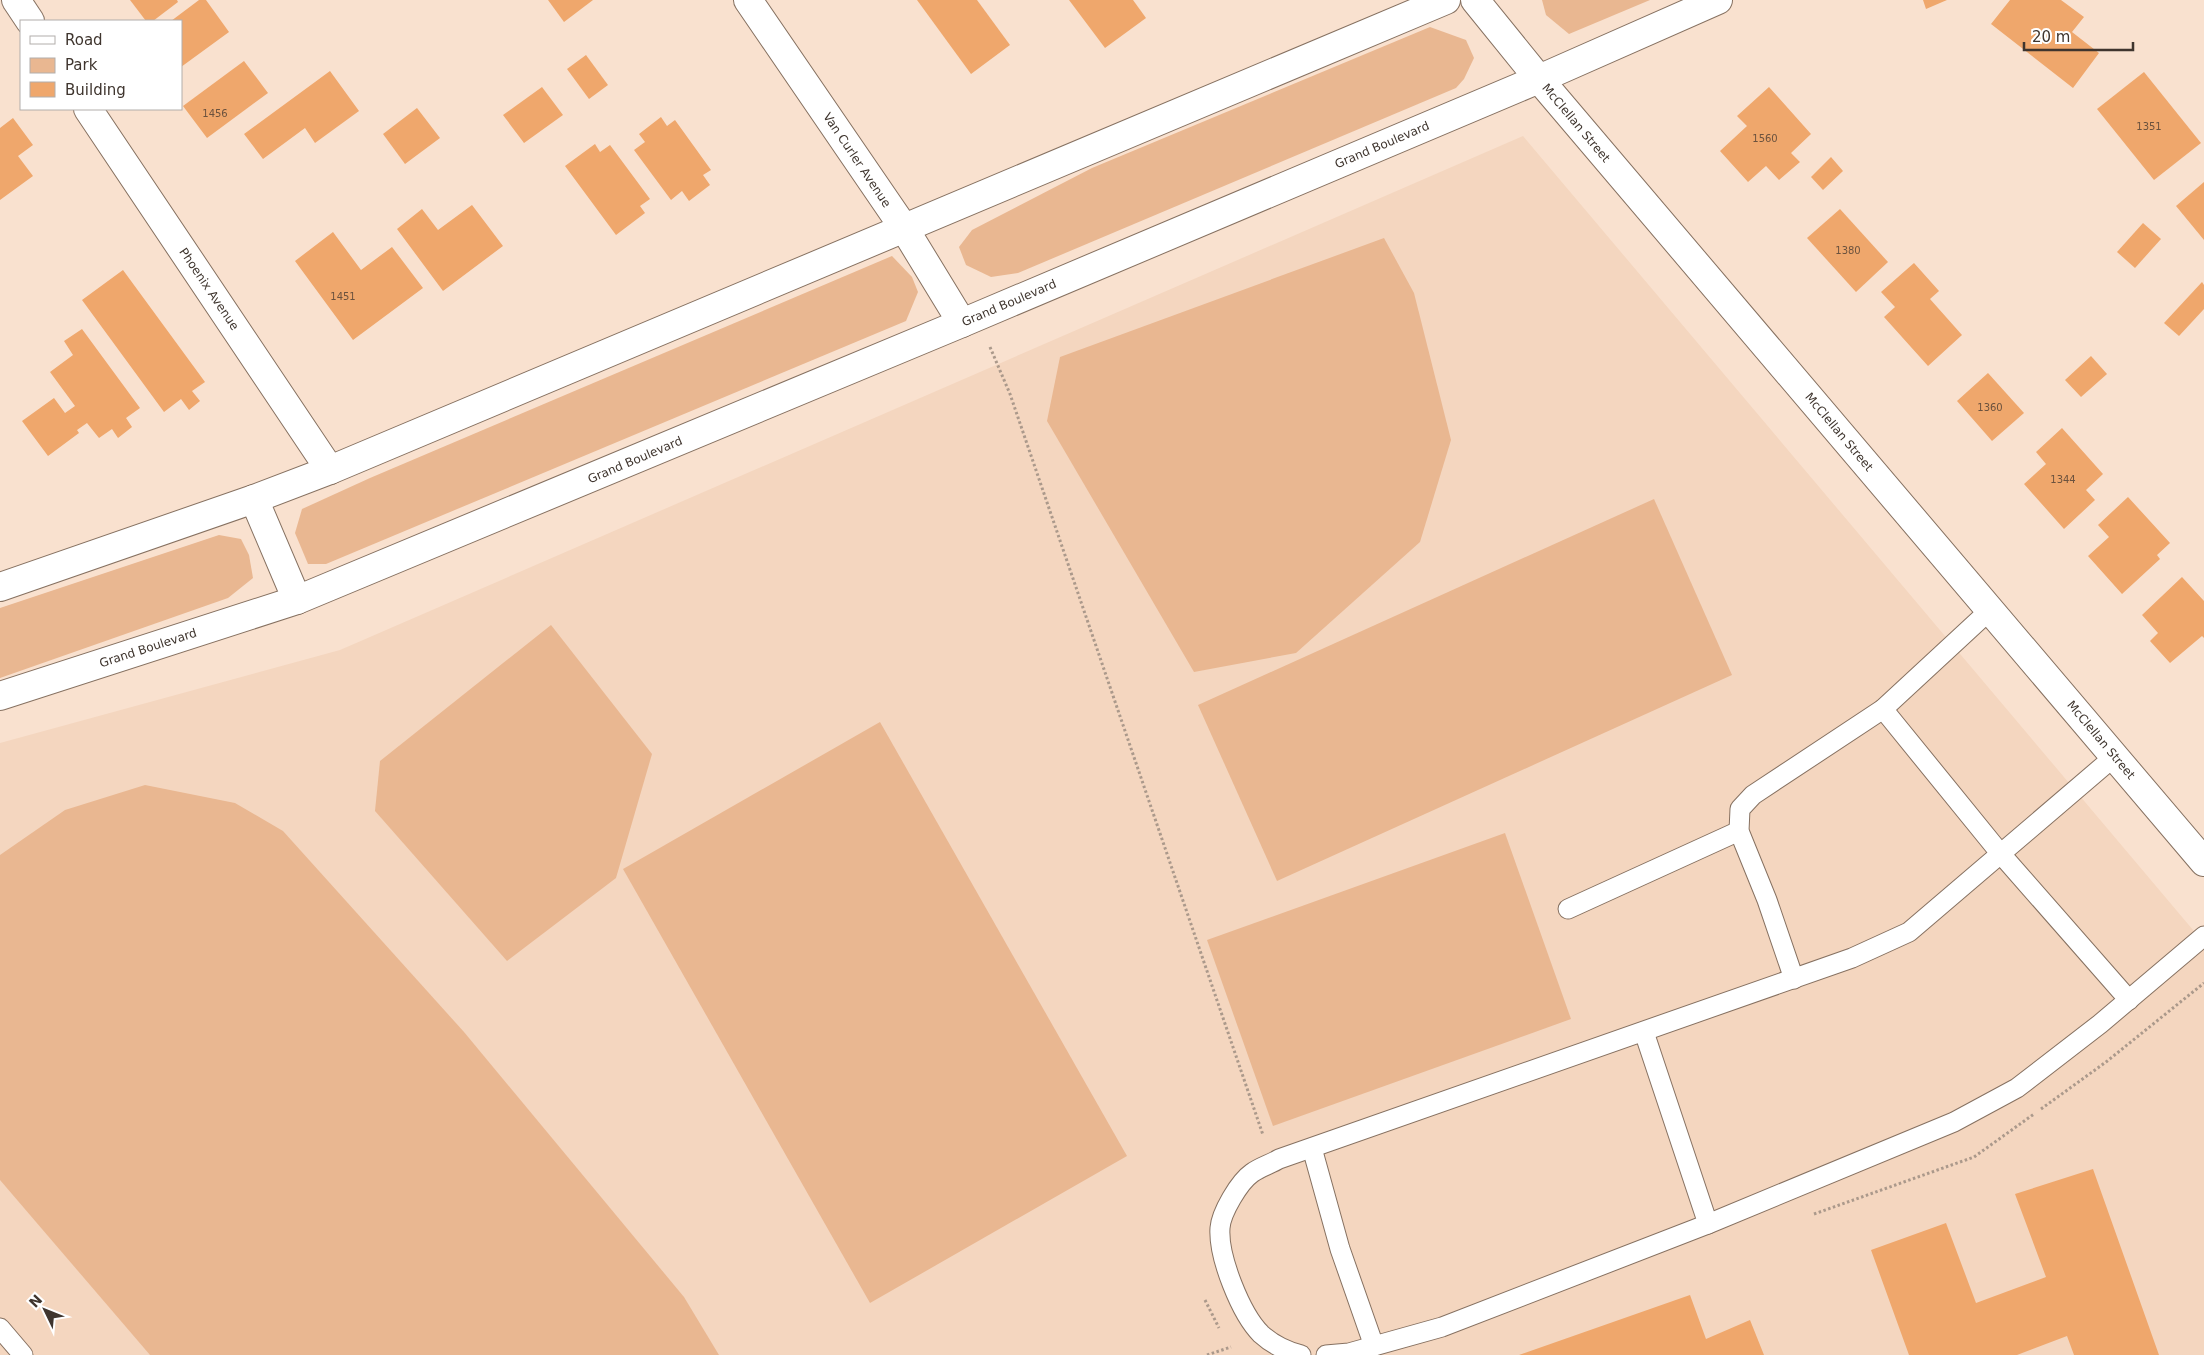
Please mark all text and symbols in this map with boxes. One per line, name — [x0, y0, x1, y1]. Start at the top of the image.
legend — [20, 20, 182, 110]
scale bar — [2024, 20, 2133, 52]
text: 20 m — [2032, 28, 2070, 46]
text: Road — [65, 31, 103, 49]
text: Park — [65, 56, 98, 74]
text: Building — [65, 81, 126, 99]
street label: McClellan Street — [1539, 81, 1613, 165]
house number: 1456 — [202, 108, 228, 119]
street label: Van Curler Avenue — [820, 110, 894, 210]
street label: Grand Boulevard — [1333, 119, 1431, 171]
house number: 1351 — [2136, 121, 2162, 132]
house number: 1560 — [1752, 133, 1778, 144]
street label: Phoenix Avenue — [176, 245, 242, 333]
house number: 1380 — [1835, 245, 1861, 256]
street label: Grand Boulevard — [960, 277, 1058, 329]
house number: 1451 — [330, 291, 356, 302]
street label: McClellan Street — [1802, 390, 1876, 474]
house number: 1360 — [1977, 402, 2003, 413]
street label: Grand Boulevard — [586, 434, 684, 486]
house number: 1344 — [2050, 474, 2076, 485]
street label: Grand Boulevard — [98, 626, 198, 670]
street label: McClellan Street — [2064, 698, 2138, 782]
north arrow — [20, 1285, 70, 1335]
text: N — [26, 1291, 45, 1311]

